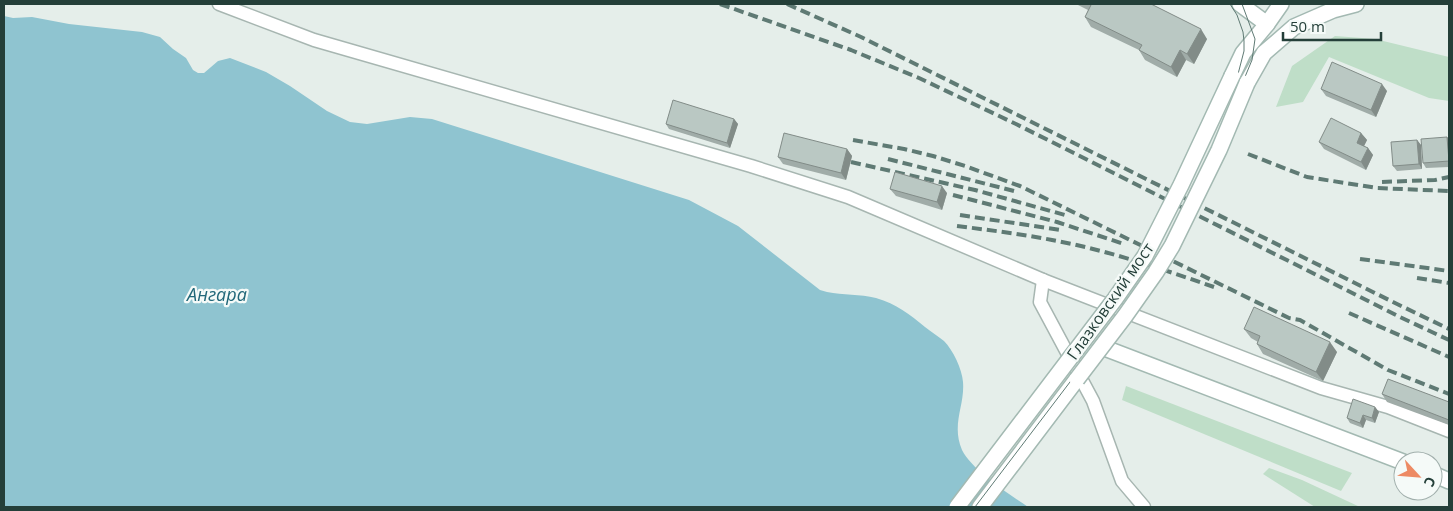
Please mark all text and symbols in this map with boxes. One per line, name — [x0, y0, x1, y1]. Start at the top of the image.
scale bar — [1283, 10, 1380, 42]
text: 50 m — [1290, 16, 1325, 36]
street label: Глазковский мост — [1061, 238, 1159, 364]
water label: Ангара — [185, 282, 247, 306]
north arrow — [1393, 451, 1443, 501]
text: С — [1420, 474, 1441, 490]

